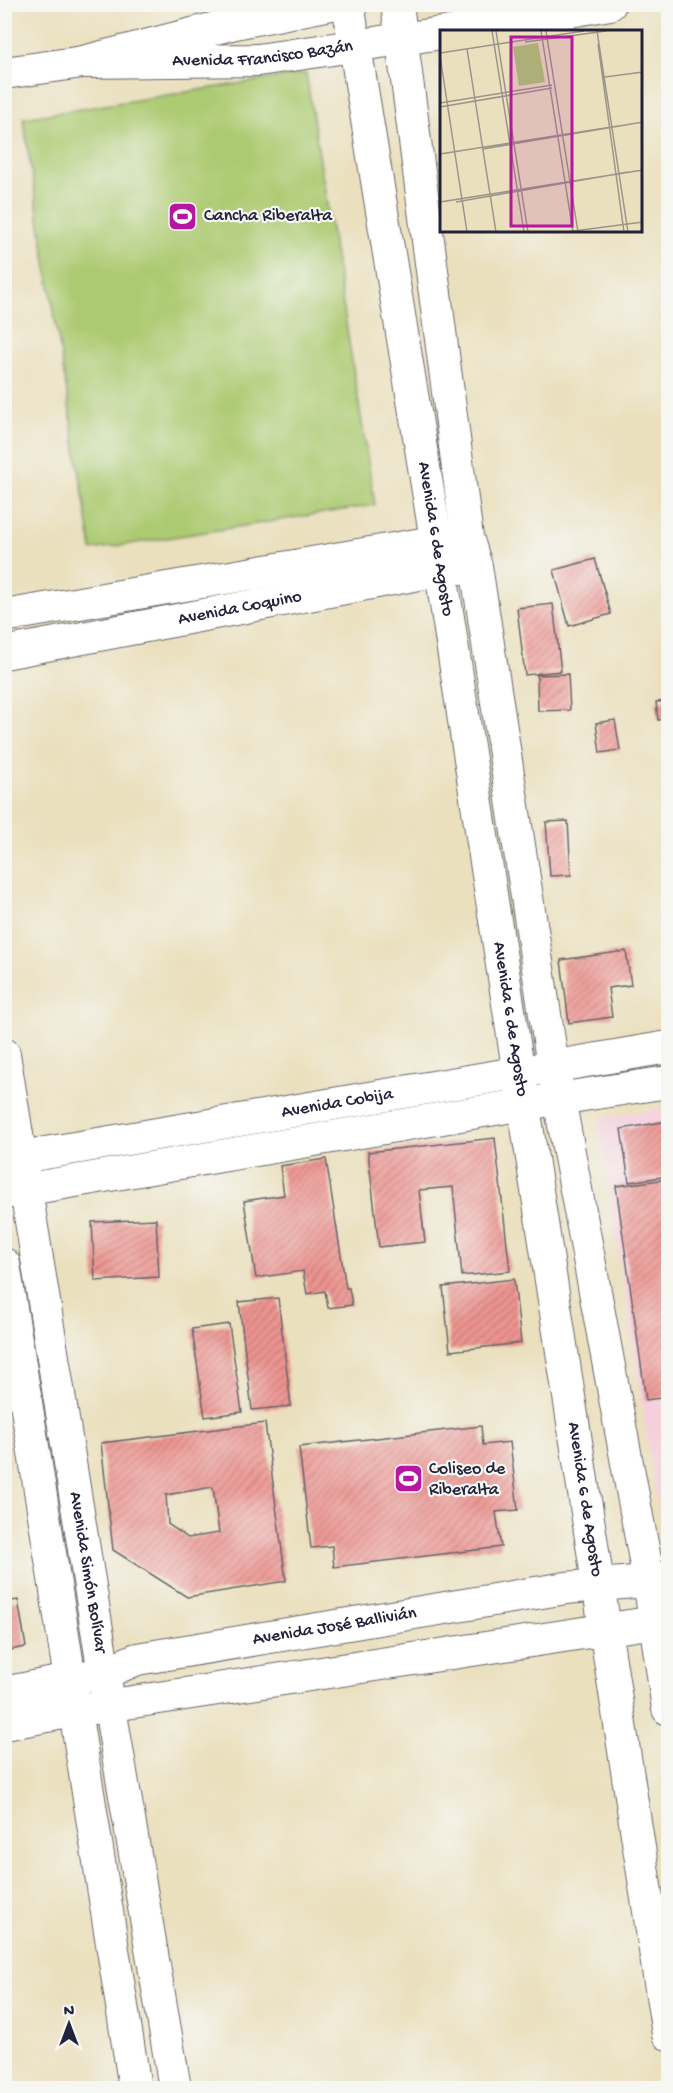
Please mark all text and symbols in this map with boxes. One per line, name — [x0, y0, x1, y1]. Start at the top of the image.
inset map — [440, 30, 643, 232]
street label: Avenida Francisco Bazán — [172, 36, 355, 71]
sports icon: Cancha Riberalta — [167, 200, 199, 232]
place label: Cancha Riberalta — [204, 206, 333, 227]
street label: Avenida 6 de Agosto — [413, 460, 458, 618]
street label: Avenida Coquino — [176, 586, 303, 630]
street label: Avenida 6 de Agosto — [488, 940, 533, 1098]
street label: Avenida Cobija — [280, 1083, 396, 1123]
street label: Avenida 6 de Agosto — [563, 1421, 607, 1578]
place label: Coliseo de Riberalta — [429, 1459, 506, 1501]
sports icon: Coliseo de Riberalta — [392, 1463, 424, 1495]
street label: Avenida Simón Bolívar — [64, 1490, 111, 1656]
street label: Avenida José Ballivián — [251, 1602, 418, 1650]
north arrow — [39, 1994, 99, 2054]
text: N — [64, 2003, 75, 2022]

